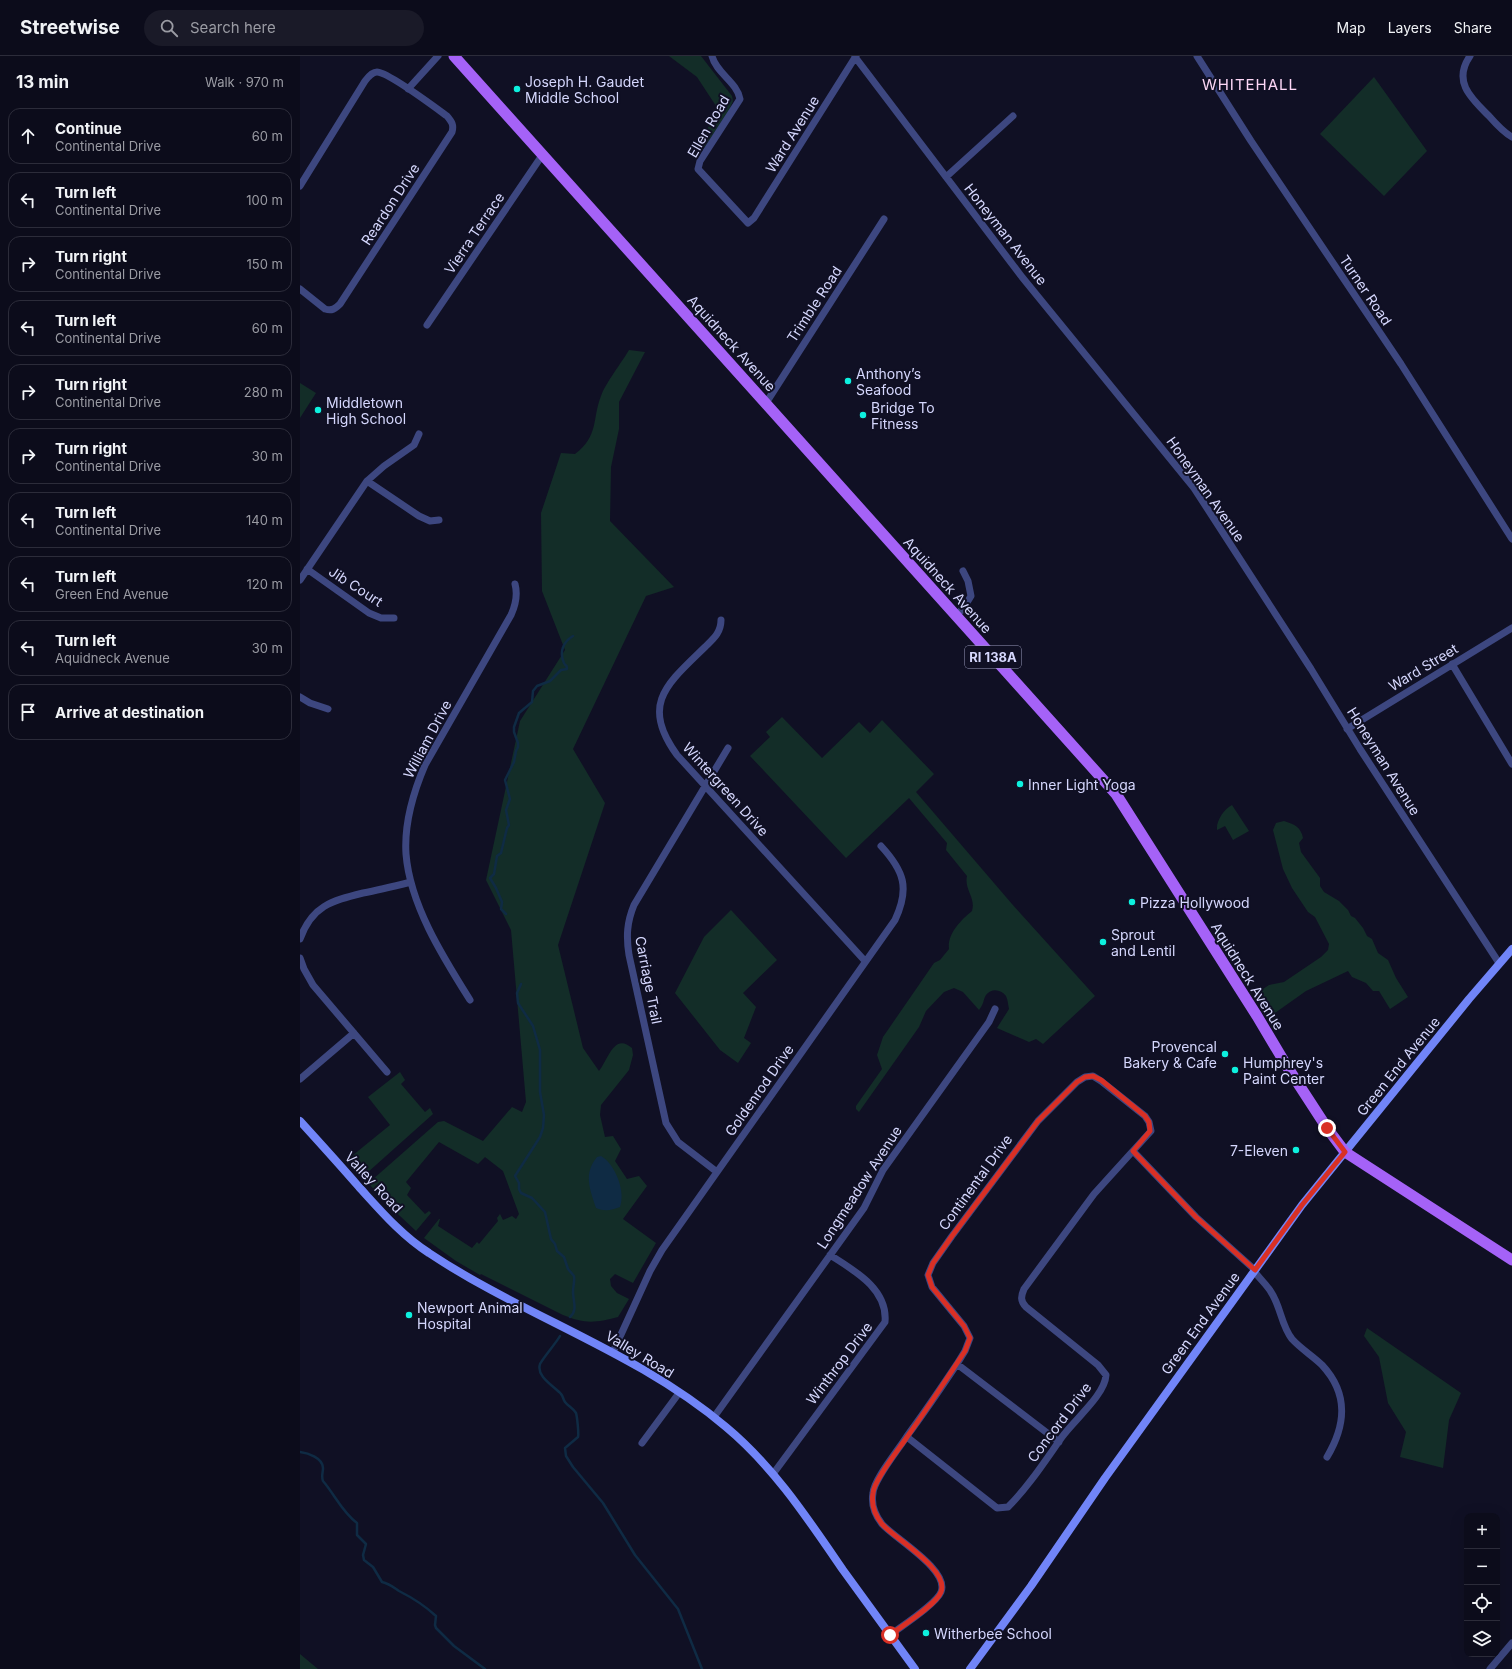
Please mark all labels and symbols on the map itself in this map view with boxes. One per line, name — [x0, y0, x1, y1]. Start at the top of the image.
place label: Joseph H. Gaudet Middle School — [525, 73, 644, 106]
district label: WHITEHALL — [1202, 75, 1298, 94]
marker: Joseph H. Gaudet Middle School — [512, 84, 522, 94]
street label: Ellen Road — [683, 92, 733, 160]
street label: Ward Avenue — [762, 92, 822, 176]
street label: Reardon Drive — [357, 160, 423, 248]
street label: Honeyman Avenue — [961, 180, 1051, 288]
street label: Vierra Terrace — [440, 189, 508, 277]
street label: Turner Road — [1336, 252, 1396, 328]
street label: Trimble Road — [783, 263, 845, 345]
street label: Aquidneck Avenue — [684, 291, 780, 395]
place label: Anthony’s Seafood — [856, 365, 921, 398]
marker: Anthony’s Seafood — [843, 376, 853, 386]
place label: Middletown High School — [326, 394, 406, 427]
place label: Bridge To Fitness — [871, 399, 935, 432]
marker: Middletown High School — [313, 405, 323, 415]
marker: Bridge To Fitness — [858, 410, 868, 420]
street label: Honeyman Avenue — [1163, 433, 1249, 545]
street label: Aquidneck Avenue — [900, 533, 996, 637]
street label: Jib Court — [326, 562, 386, 610]
street label: Ward Street — [1385, 639, 1461, 694]
road number: RI 138A — [965, 646, 1021, 668]
street label: William Drive — [399, 697, 455, 781]
street label: Honeyman Avenue — [1344, 704, 1424, 818]
street label: Wintergreen Drive — [680, 739, 772, 839]
place label: Inner Light Yoga — [1028, 776, 1136, 793]
marker: Inner Light Yoga — [1015, 779, 1025, 789]
place label: Pizza Hollywood — [1140, 894, 1250, 911]
marker: Pizza Hollywood — [1127, 897, 1137, 907]
street label: Aquidneck Avenue — [1208, 919, 1288, 1033]
place label: Sprout and Lentil — [1111, 926, 1175, 959]
street label: Carriage Trail — [632, 935, 666, 1025]
marker: Sprout and Lentil — [1098, 937, 1108, 947]
street label: Green End Avenue — [1353, 1013, 1443, 1119]
place label: Provencal Bakery & Cafe — [1123, 1038, 1217, 1071]
street label: Goldenrod Drive — [721, 1041, 797, 1139]
marker: Provencal Bakery & Cafe — [1220, 1049, 1230, 1059]
place label: Humphrey's Paint Center — [1243, 1054, 1325, 1087]
marker: Humphrey's Paint Center — [1230, 1065, 1240, 1075]
route end — [1318, 1119, 1336, 1137]
street label: Longmeadow Avenue — [813, 1122, 905, 1252]
street label: Continental Drive — [935, 1131, 1015, 1233]
place label: 7-Eleven — [1230, 1142, 1288, 1159]
marker: 7-Eleven — [1291, 1145, 1301, 1155]
street label: Valley Road — [342, 1148, 406, 1216]
street label: Green End Avenue — [1157, 1268, 1243, 1378]
place label: Newport Animal Hospital — [417, 1299, 523, 1332]
marker: Newport Animal Hospital — [404, 1310, 414, 1320]
street label: Winthrop Drive — [802, 1318, 876, 1408]
street label: Valley Road — [603, 1327, 677, 1381]
street label: Concord Drive — [1023, 1379, 1095, 1465]
place label: Witherbee School — [934, 1625, 1052, 1642]
route start — [881, 1626, 899, 1644]
marker: Witherbee School — [921, 1628, 931, 1638]

